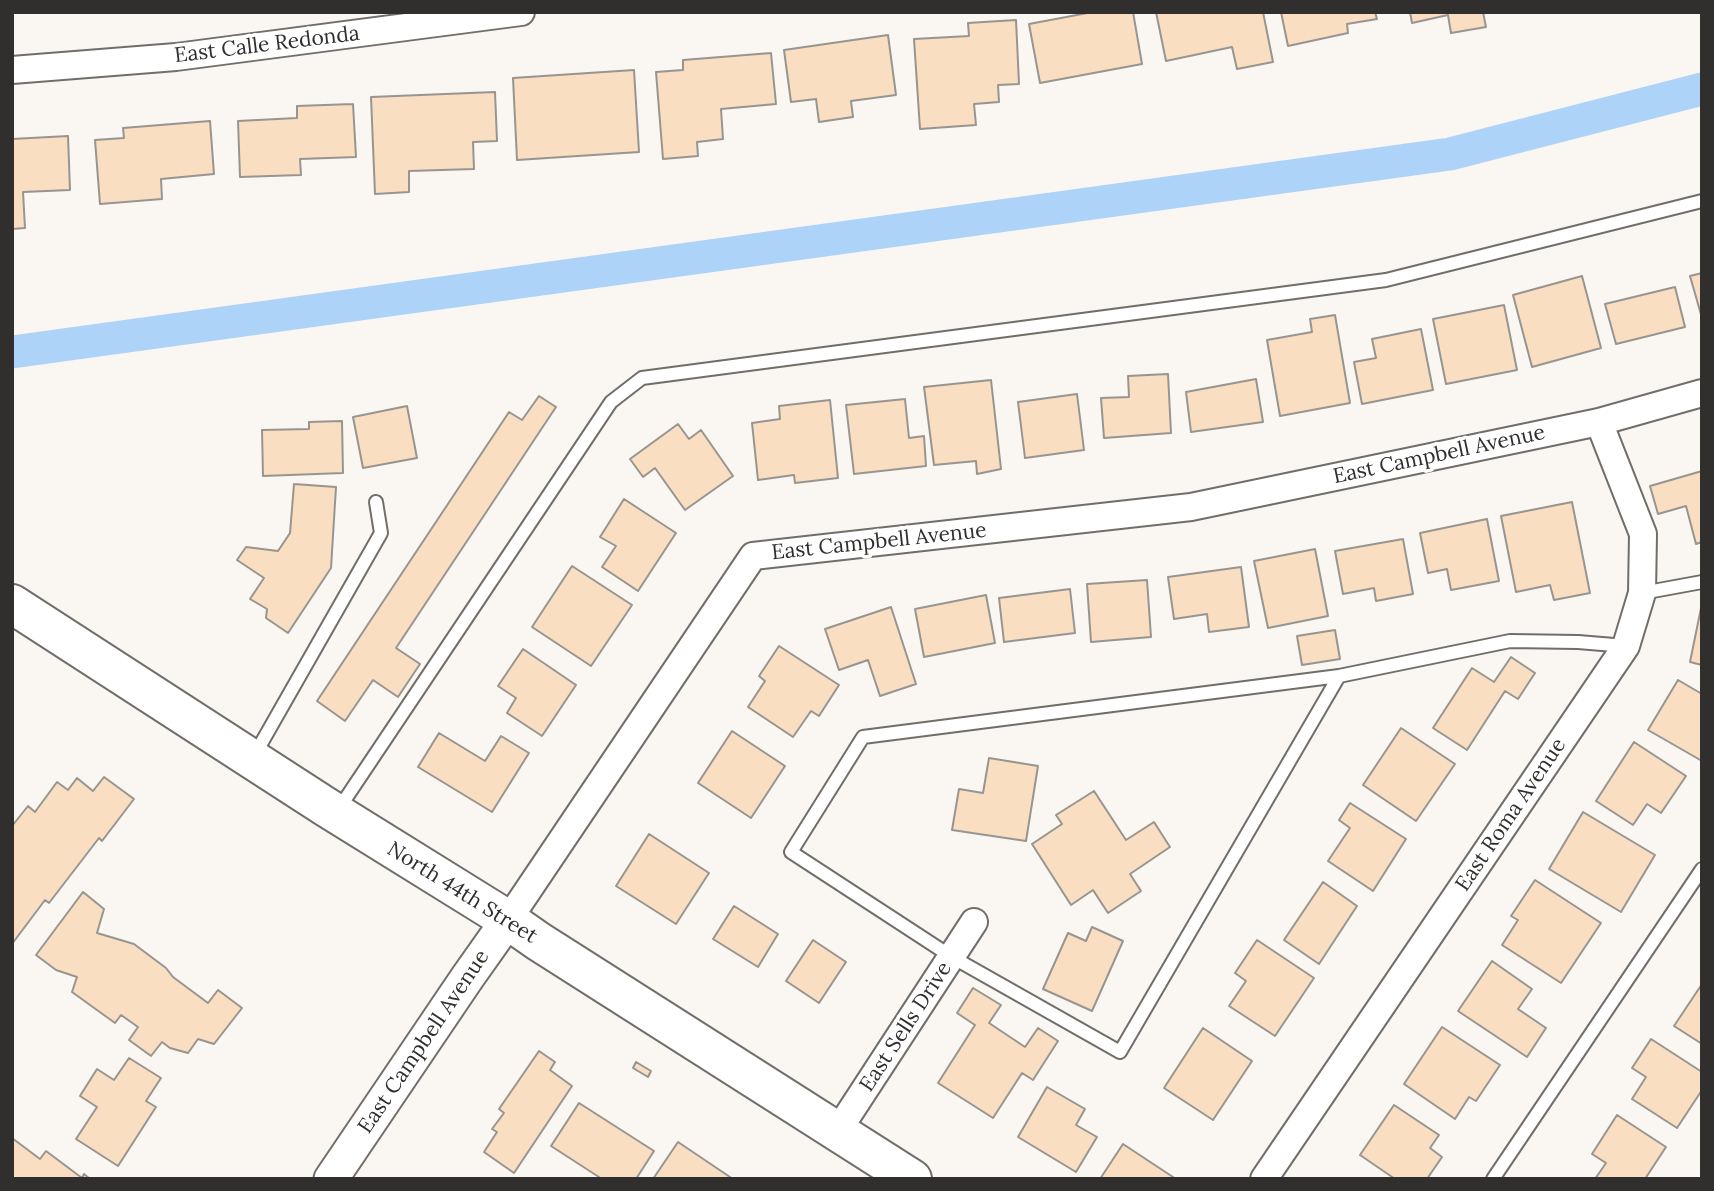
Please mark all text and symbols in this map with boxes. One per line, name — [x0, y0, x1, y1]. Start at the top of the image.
street label: East Calle Redonda — [173, 21, 361, 69]
street label: East Campbell Avenue — [1331, 420, 1547, 490]
street label: East Campbell Avenue — [770, 518, 988, 566]
street label: East Roma Avenue — [1451, 734, 1571, 896]
street label: North 44th Street — [382, 837, 542, 949]
street label: East Campbell Avenue — [353, 945, 495, 1139]
street label: East Sells Drive — [855, 957, 957, 1097]

